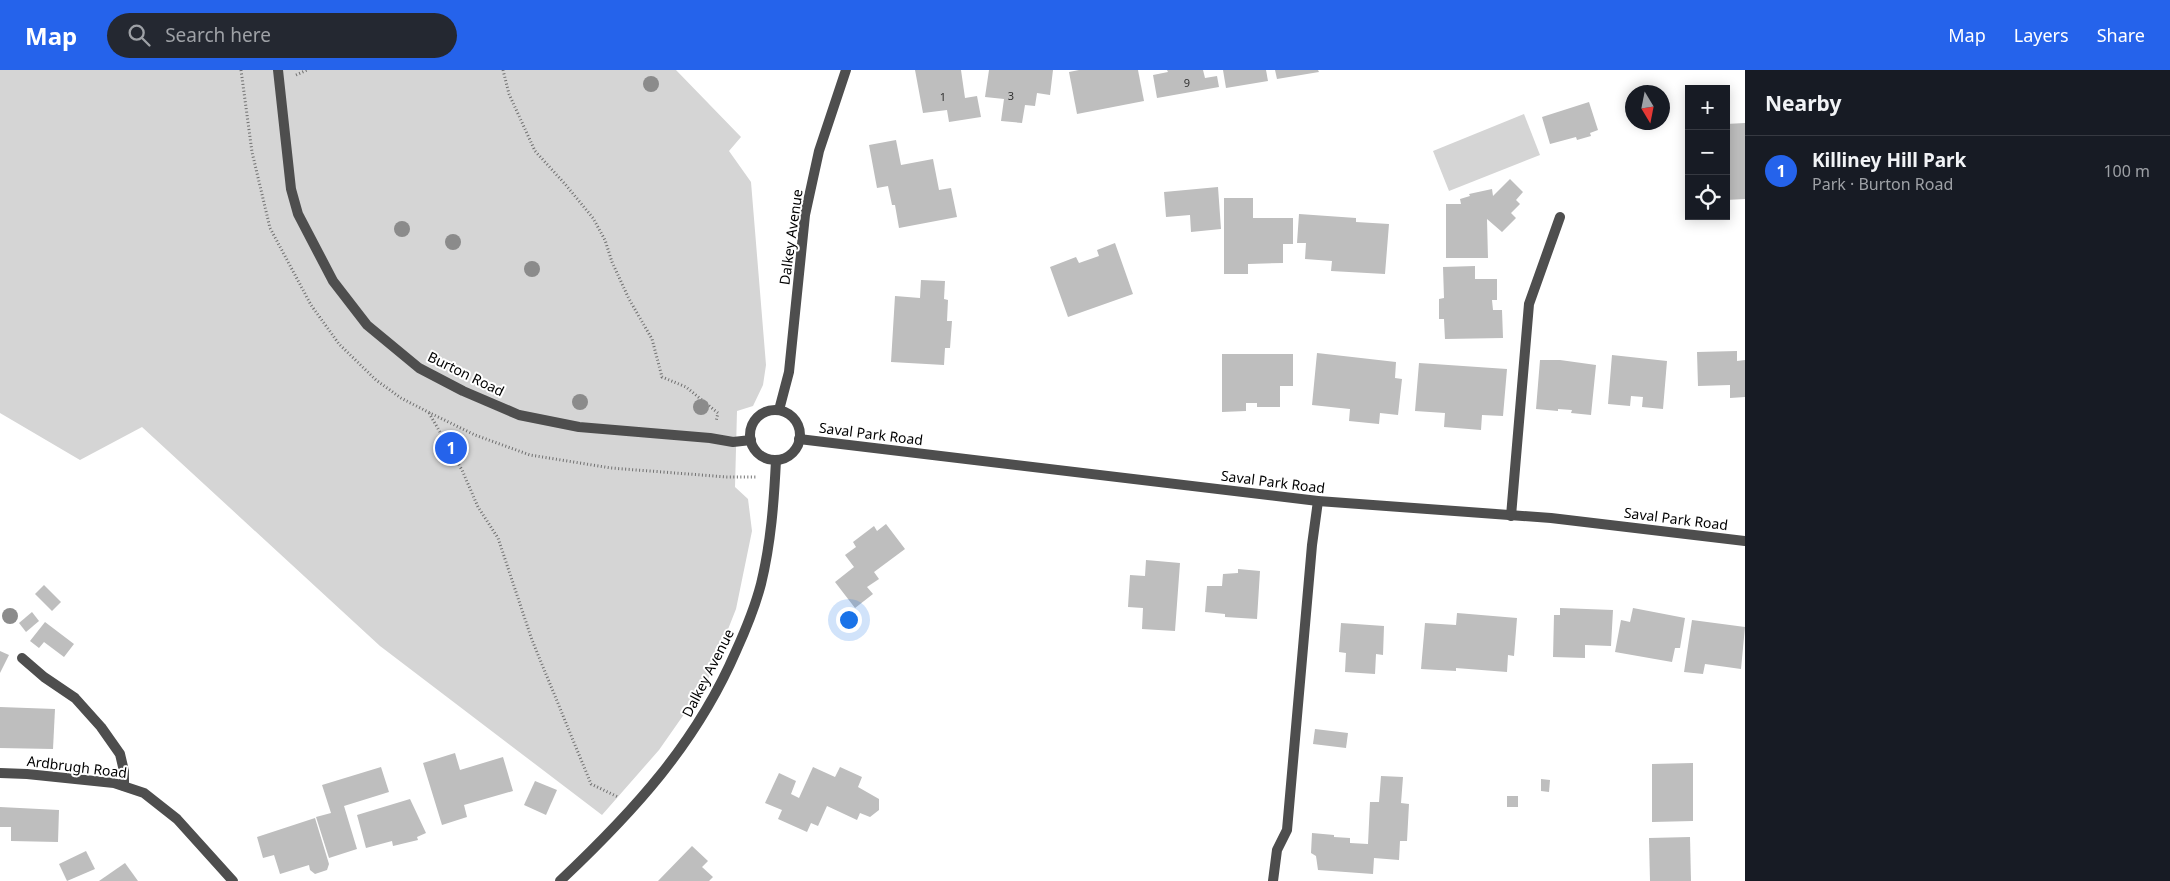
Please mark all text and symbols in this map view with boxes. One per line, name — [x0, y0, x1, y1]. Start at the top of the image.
search box — [107, 13, 457, 58]
text: Map — [25, 19, 77, 52]
icon: search — [125, 21, 153, 49]
text: Search here — [165, 22, 271, 48]
text: Map — [1948, 23, 1986, 47]
text: Layers — [2014, 23, 2069, 47]
text: Share — [2097, 23, 2145, 47]
house number: 9 — [1184, 75, 1190, 90]
north arrow — [1625, 85, 1670, 130]
map controls — [1685, 85, 1730, 220]
button: + — [1685, 85, 1730, 130]
house number: 3 — [1008, 88, 1014, 103]
house number: 1 — [940, 89, 946, 104]
text: Nearby — [1765, 89, 1841, 117]
button: − — [1685, 130, 1730, 175]
text: Killiney Hill Park — [1812, 147, 1966, 173]
text: 1 — [1776, 160, 1786, 182]
text: 100 m — [2103, 160, 2150, 182]
text: Park · Burton Road — [1812, 173, 1953, 195]
button: locate — [1685, 175, 1730, 220]
street label: Dalkey Avenue — [774, 188, 807, 286]
street label: Burton Road — [425, 347, 508, 400]
street label: Saval Park Road — [818, 418, 924, 449]
pin: 1 — [435, 429, 467, 467]
street label: Saval Park Road — [1220, 466, 1326, 497]
street label: Saval Park Road — [1623, 503, 1729, 534]
your location — [836, 607, 862, 633]
street label: Dalkey Avenue — [677, 625, 738, 720]
street label: Ardbrugh Road — [26, 751, 128, 782]

